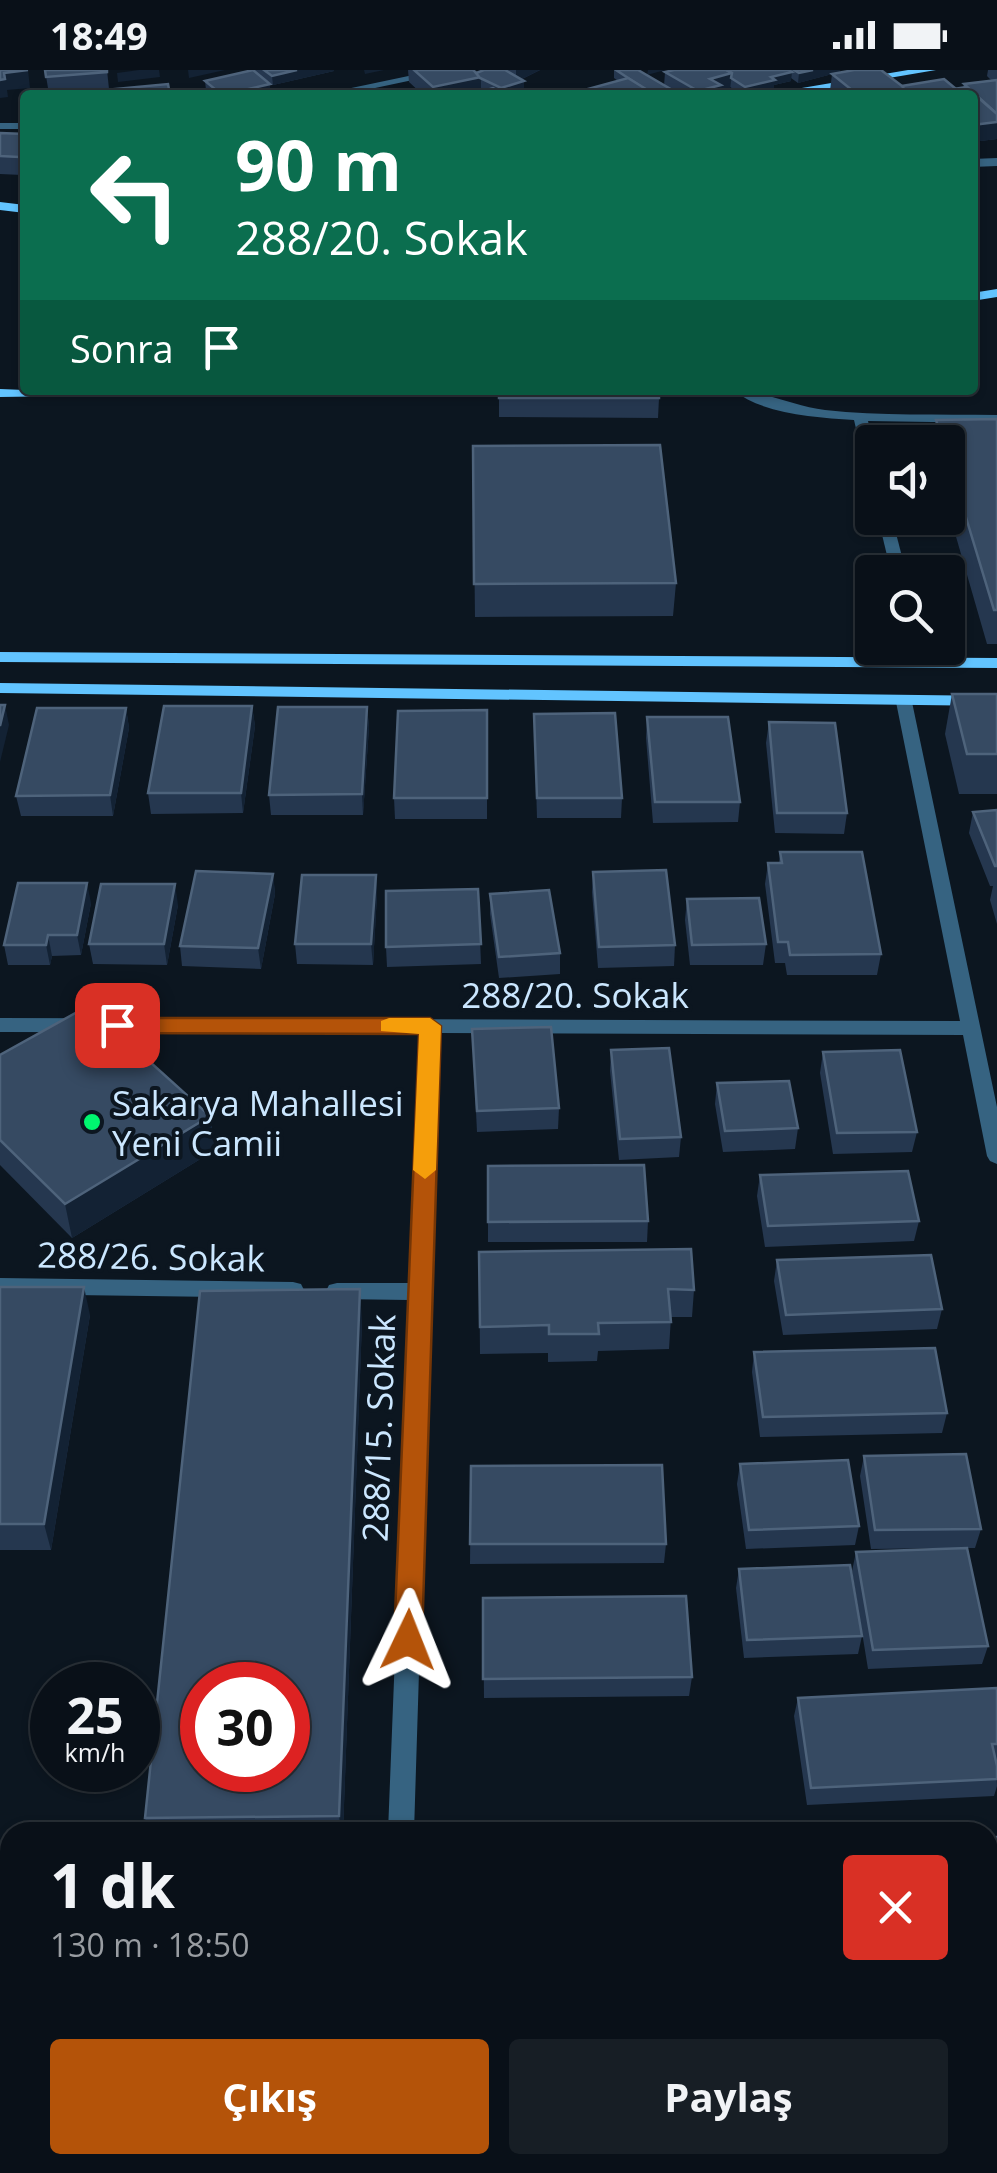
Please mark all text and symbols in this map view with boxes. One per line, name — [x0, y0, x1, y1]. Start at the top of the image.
text: 18:49 — [50, 9, 148, 61]
text: 90 m — [235, 116, 402, 212]
icon: left — [70, 130, 200, 260]
text: 288/20. Sokak — [235, 207, 528, 268]
icon: arrive — [194, 320, 249, 375]
text: Sonra — [70, 322, 174, 374]
map controls — [855, 425, 965, 665]
button: sound — [855, 425, 965, 535]
button: search — [855, 555, 965, 665]
street label: 288/20. Sokak — [461, 971, 689, 1018]
pin — [75, 983, 160, 1068]
icon: arrive — [90, 998, 145, 1053]
place label: Sakarya Mahallesi Yeni Camii — [112, 1079, 404, 1166]
marker: Sakarya Mahallesi Yeni Camii — [81, 1111, 103, 1133]
street label: 288/26. Sokak — [37, 1231, 266, 1281]
street label: 288/15. Sokak — [351, 1313, 405, 1543]
position arrow — [356, 1588, 460, 1692]
speed limit sign: 30 — [180, 1662, 310, 1792]
text: 25 — [66, 1681, 124, 1749]
text: km/h — [65, 1735, 125, 1769]
text: 1 dk — [50, 1844, 175, 1926]
button: close — [843, 1855, 948, 1960]
text: 130 m · 18:50 — [50, 1923, 249, 1966]
button: Çıkış — [50, 2039, 489, 2154]
button: Paylaş — [509, 2039, 948, 2154]

